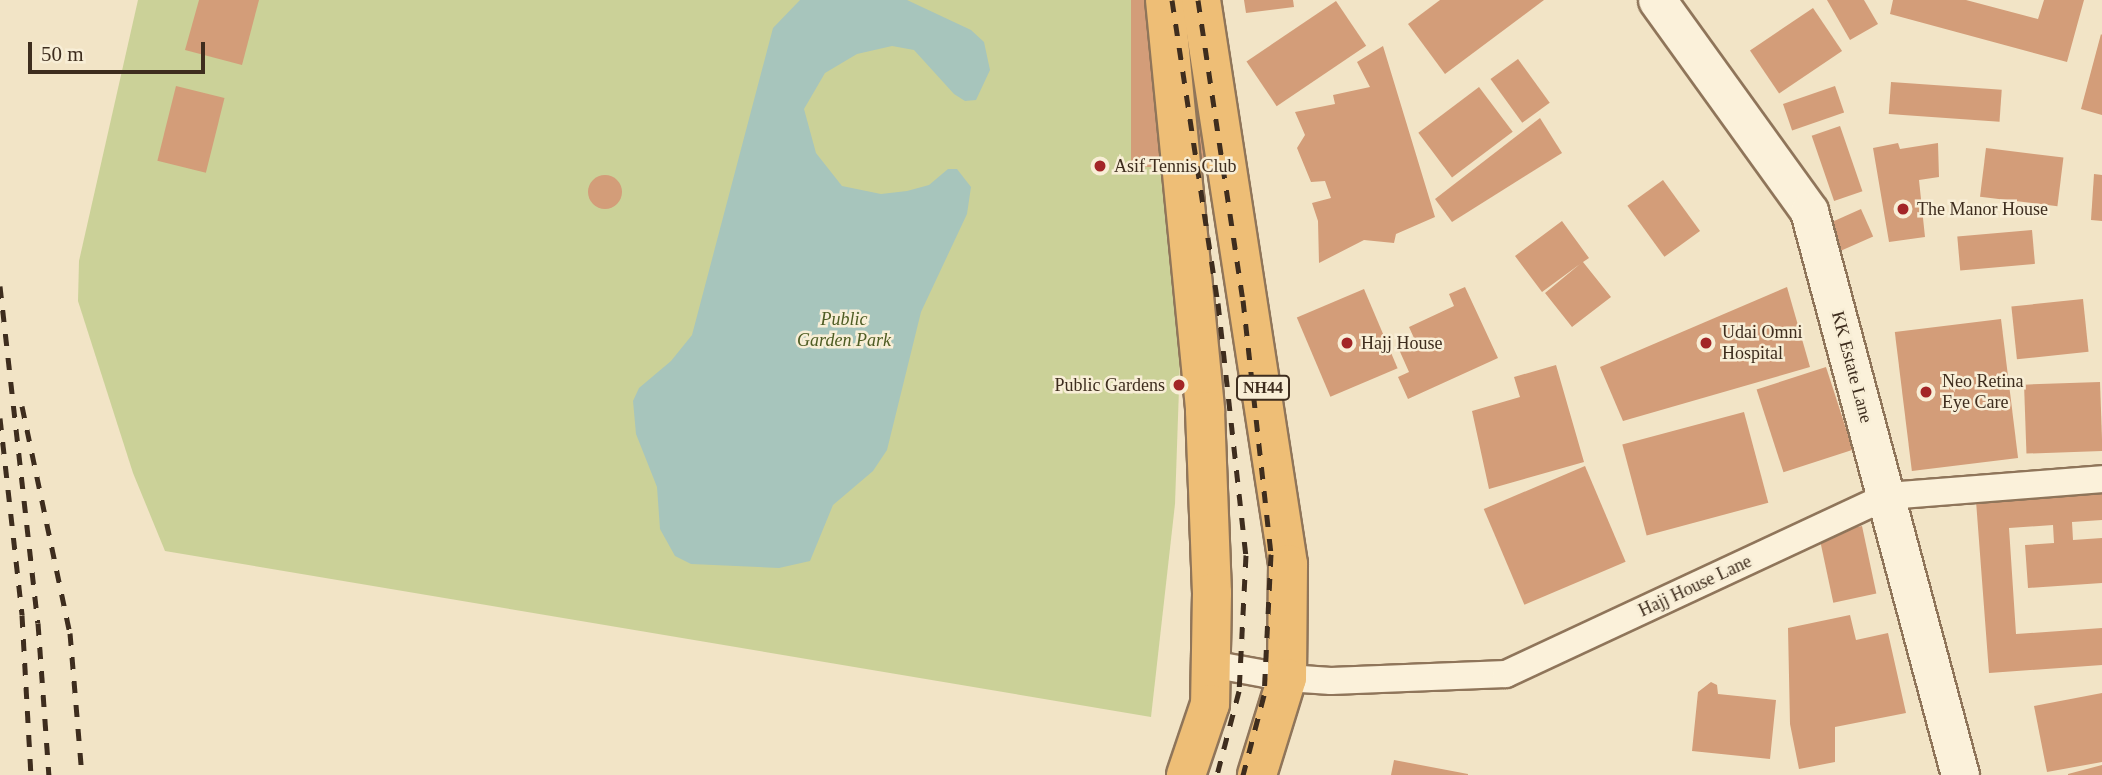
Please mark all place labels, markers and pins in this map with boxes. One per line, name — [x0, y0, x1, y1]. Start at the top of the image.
place label: Asif Tennis Club — [1114, 155, 1244, 177]
marker: Asif Tennis Club — [1092, 158, 1108, 174]
place label: The Manor House — [1917, 198, 2061, 220]
marker: The Manor House — [1895, 201, 1911, 217]
place label: Udai Omni Hospital — [1722, 322, 1805, 364]
place label: Hajj House — [1361, 332, 1449, 354]
marker: Udai Omni Hospital — [1696, 333, 1716, 353]
marker: Hajj House — [1339, 335, 1355, 351]
place label: Neo Retina Eye Care — [1942, 371, 2030, 414]
place label: Public Gardens — [1044, 374, 1165, 396]
marker: Public Gardens — [1171, 377, 1187, 393]
marker: Neo Retina Eye Care — [1916, 382, 1936, 402]

